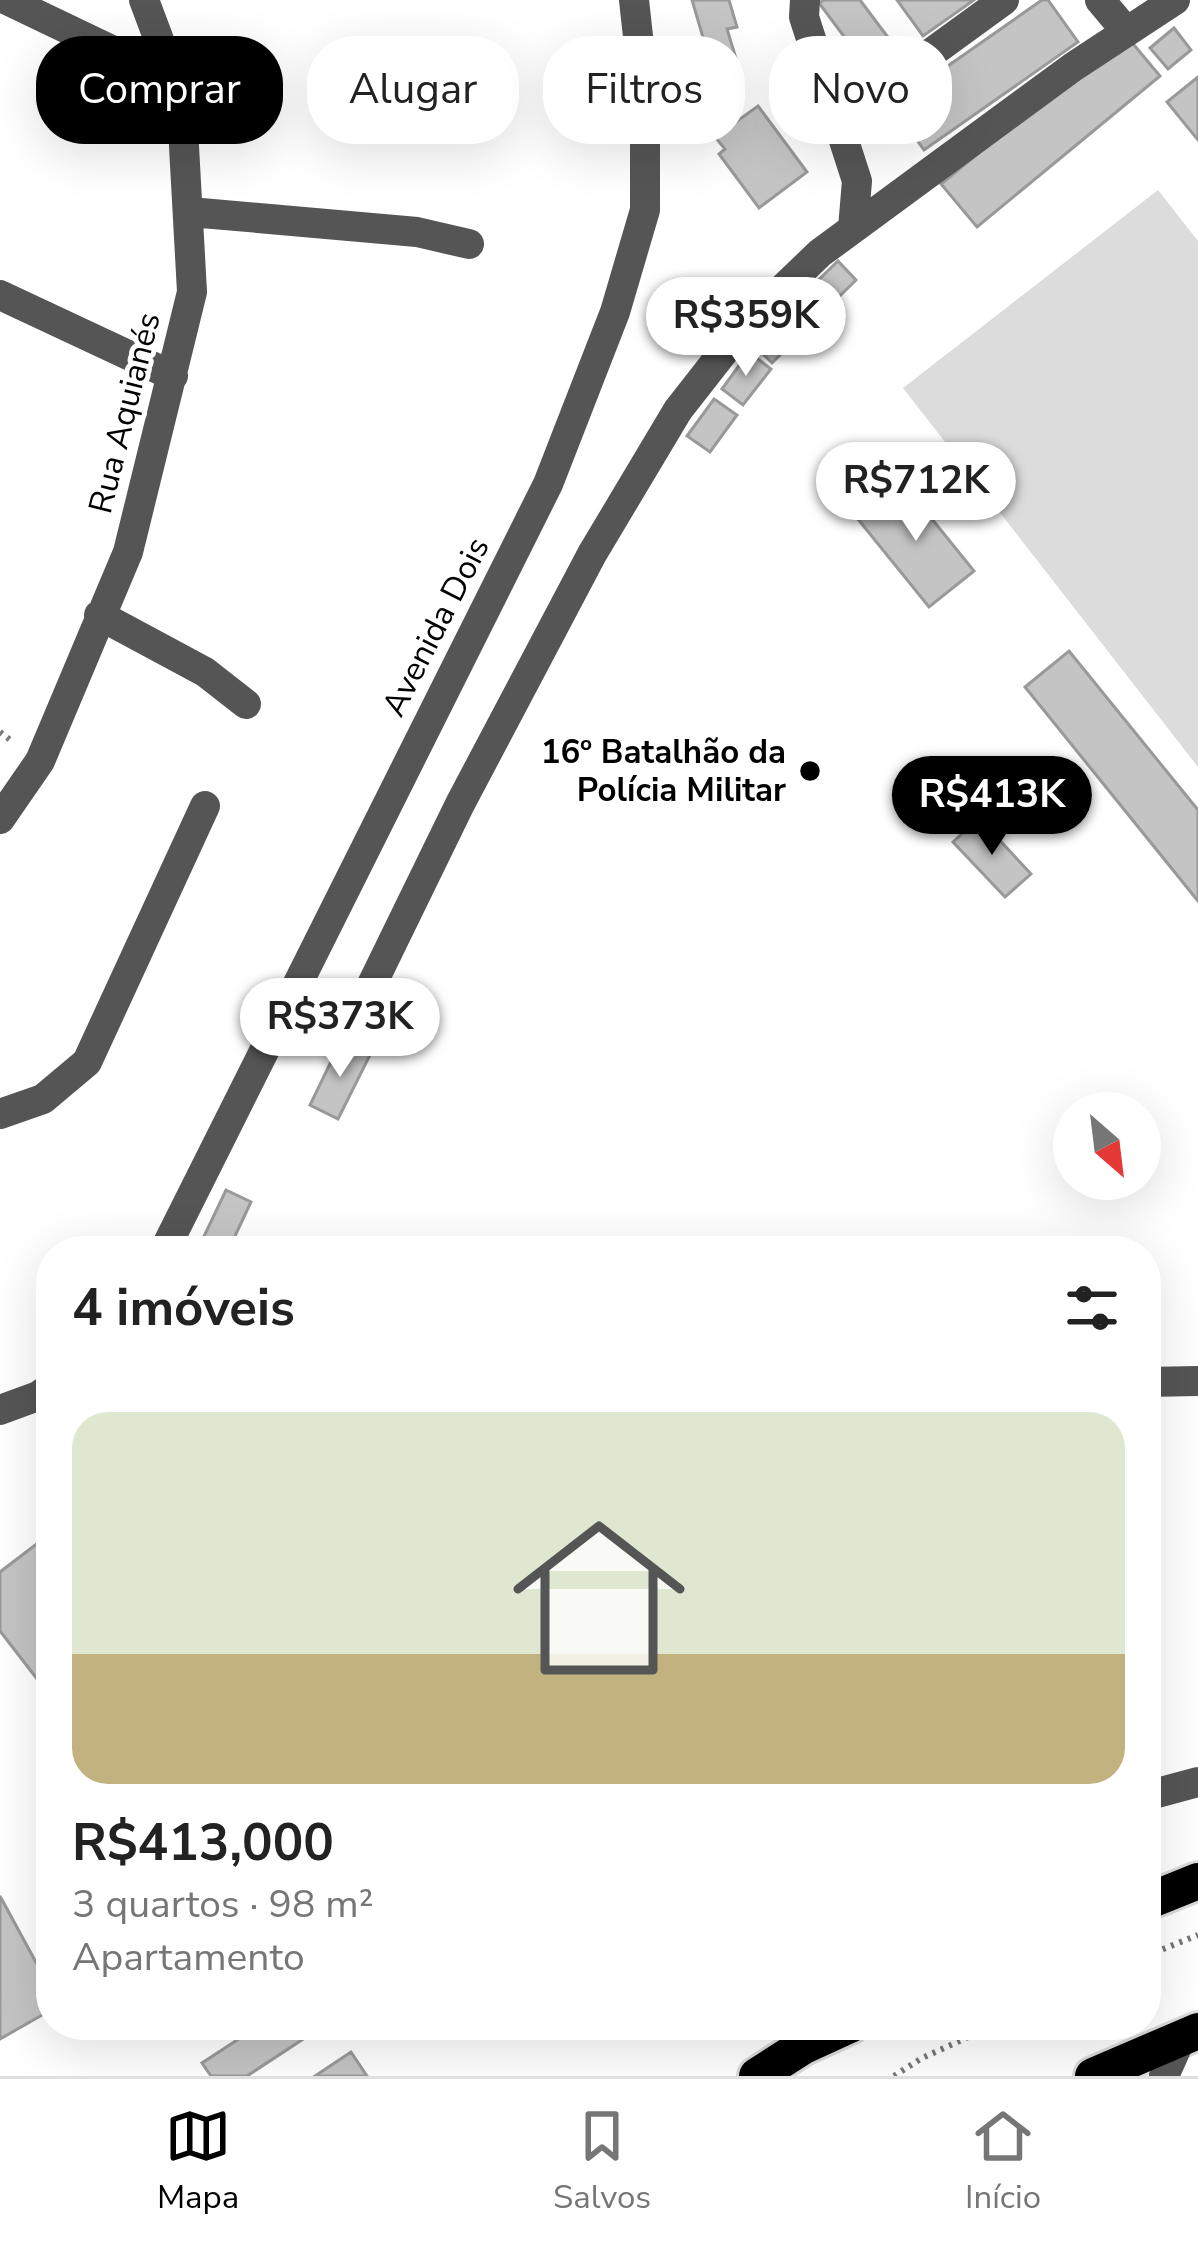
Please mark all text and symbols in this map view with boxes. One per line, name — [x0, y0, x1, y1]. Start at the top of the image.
chip: Comprar — [36, 36, 283, 144]
chip: Alugar — [307, 36, 519, 144]
chip: Filtros — [543, 36, 745, 144]
chip: Novo — [769, 36, 952, 144]
pin: R$359K — [648, 277, 844, 379]
text: R$359K — [673, 289, 819, 342]
street label: Rua Aquianés — [78, 308, 172, 518]
pin: R$712K — [818, 442, 1014, 544]
text: R$712K — [843, 454, 989, 507]
street label: Avenida Dois — [372, 530, 500, 724]
place label: 16º Batalhão da Polícia Militar — [541, 730, 786, 813]
pin: R$413K — [894, 756, 1090, 858]
marker: 16º Batalhão da Polícia Militar — [797, 758, 823, 784]
text: R$413K — [919, 768, 1065, 821]
pin: R$373K — [242, 978, 438, 1080]
text: R$373K — [267, 990, 413, 1043]
north arrow — [1053, 1092, 1161, 1200]
map controls — [1053, 1092, 1161, 1200]
text: 4 imóveis — [72, 1273, 295, 1343]
icon: filters — [1059, 1275, 1125, 1341]
icon: home — [491, 1490, 707, 1706]
text: R$413,000 — [72, 1808, 334, 1878]
text: 3 quartos · 98 m² — [72, 1878, 374, 1931]
text: Apartamento — [72, 1931, 305, 1984]
tab: Mapa — [157, 2103, 239, 2220]
tab: Salvos — [553, 2103, 651, 2220]
tab: Início — [965, 2103, 1041, 2220]

